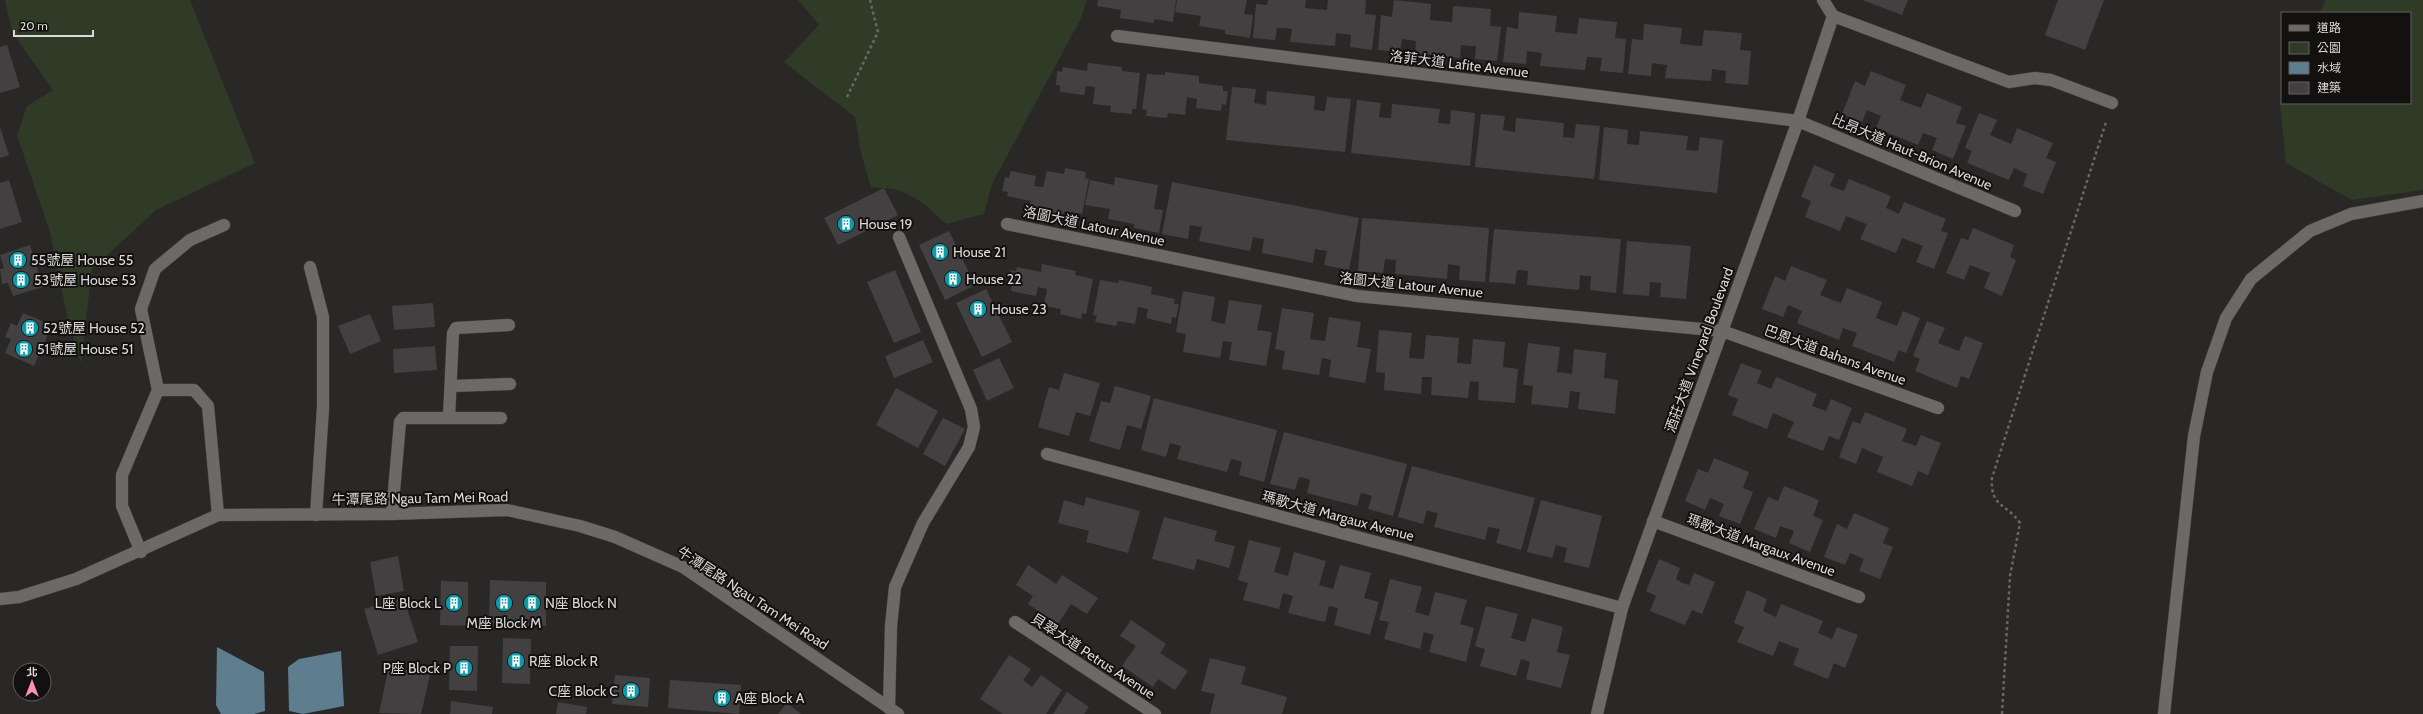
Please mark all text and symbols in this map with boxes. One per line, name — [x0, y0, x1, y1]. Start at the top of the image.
scale bar — [14, 12, 93, 38]
legend — [2281, 12, 2411, 104]
text: 20 m — [20, 18, 48, 33]
text: 道路 — [2317, 20, 2341, 35]
text: 公園 — [2317, 40, 2341, 55]
street label: 洛菲大道 Lafite Avenue — [1389, 47, 1529, 81]
text: 水域 — [2317, 60, 2341, 75]
text: 建築 — [2317, 80, 2341, 95]
street label: 比昂大道 Haut-Brion Avenue — [1829, 110, 1995, 194]
street label: 洛圖大道 Latour Avenue — [1021, 202, 1167, 250]
building icon: House 19 — [836, 214, 856, 234]
place label: House 19 — [859, 215, 912, 233]
building icon: House 21 — [930, 242, 950, 262]
place label: House 21 — [953, 243, 1006, 261]
building icon: 55號屋 House 55 — [8, 250, 28, 270]
place label: 55號屋 House 55 — [31, 251, 133, 269]
street label: 酒莊大道 Vineyard Boulevard — [1661, 265, 1737, 435]
building icon: House 22 — [943, 269, 963, 289]
street label: 洛圖大道 Latour Avenue — [1338, 269, 1484, 301]
building icon: 53號屋 House 53 — [11, 270, 31, 290]
place label: House 22 — [966, 270, 1022, 288]
place label: 53號屋 House 53 — [34, 271, 136, 289]
building icon: House 23 — [968, 299, 988, 319]
place label: House 23 — [991, 300, 1047, 318]
building icon: 52號屋 House 52 — [20, 318, 40, 338]
place label: 52號屋 House 52 — [43, 319, 145, 337]
street label: 巴恩大道 Bahans Avenue — [1762, 321, 1908, 389]
building icon: 51號屋 House 51 — [14, 339, 34, 359]
place label: 51號屋 House 51 — [37, 340, 133, 358]
street label: 牛潭尾路 Ngau Tam Mei Road — [332, 487, 508, 509]
street label: 瑪歌大道 Margaux Avenue — [1260, 487, 1416, 545]
street label: 瑪歌大道 Margaux Avenue — [1684, 510, 1838, 580]
street label: 牛潭尾路 Ngau Tam Mei Road — [674, 542, 832, 654]
building icon: L座 Block L — [444, 593, 464, 613]
building icon: M座 Block M — [494, 593, 514, 613]
building icon: N座 Block N — [522, 593, 542, 613]
place label: L座 Block L — [375, 594, 441, 612]
place label: N座 Block N — [545, 594, 617, 612]
street label: 貝翠大道 Petrus Avenue — [1028, 609, 1158, 703]
place label: M座 Block M — [467, 614, 541, 632]
building icon: R座 Block R — [506, 651, 526, 671]
place label: R座 Block R — [529, 652, 599, 670]
building icon: P座 Block P — [454, 658, 474, 678]
place label: P座 Block P — [383, 659, 451, 677]
north arrow — [12, 662, 52, 702]
text: 北 — [27, 665, 38, 679]
building icon: C座 Block C — [621, 681, 641, 701]
place label: C座 Block C — [549, 682, 618, 700]
building icon: A座 Block A — [712, 688, 732, 708]
place label: A座 Block A — [735, 689, 805, 707]

